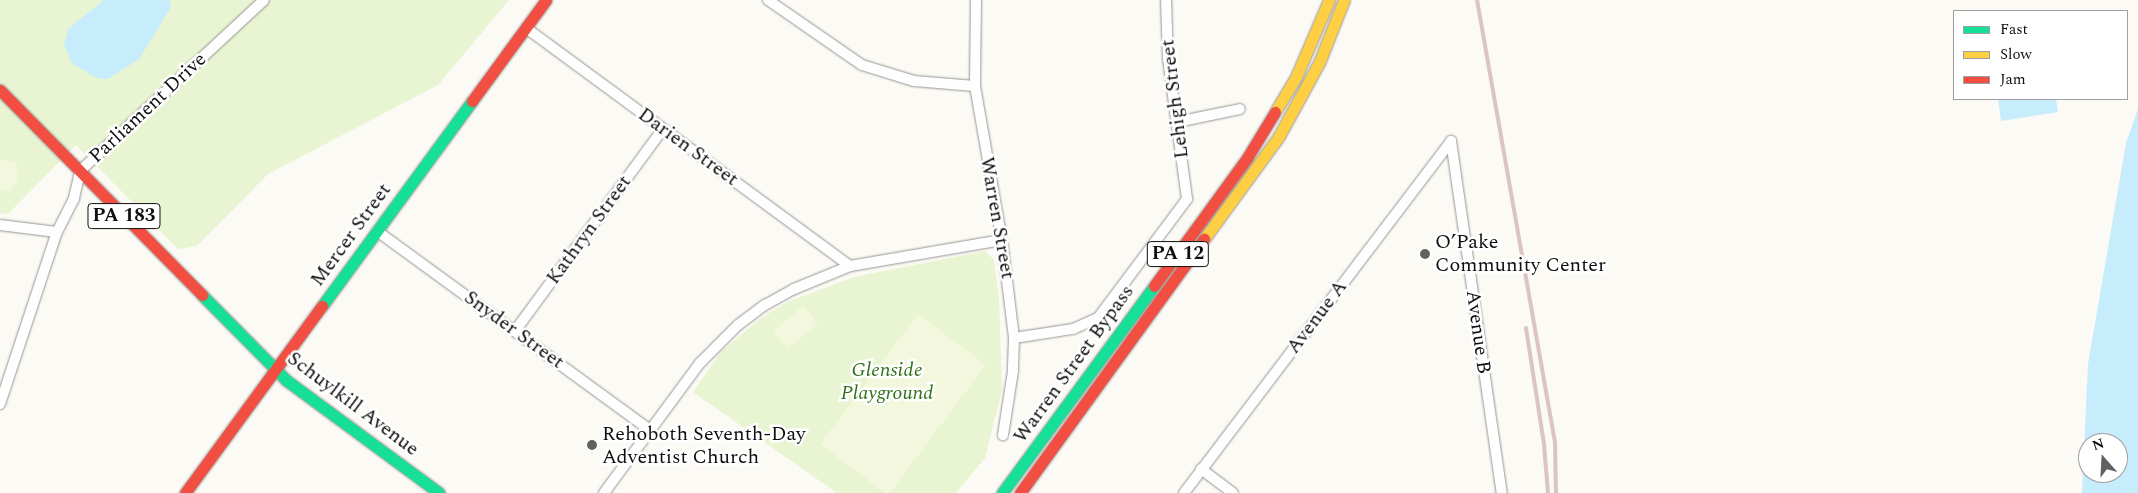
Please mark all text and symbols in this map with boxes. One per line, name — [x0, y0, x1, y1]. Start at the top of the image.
legend — [1953, 10, 2128, 100]
text: Fast — [2000, 18, 2028, 41]
street label: Lehigh Street — [1156, 38, 1194, 160]
text: Slow — [2000, 43, 2032, 66]
street label: Parliament Drive — [84, 48, 212, 168]
text: Jam — [2000, 68, 2026, 91]
street label: Darien Street — [633, 103, 743, 191]
street label: Warren Street — [974, 155, 1020, 281]
street label: Kathryn Street — [541, 171, 637, 289]
street label: Mercer Street — [306, 179, 396, 291]
road number: PA 183 — [86, 200, 162, 232]
place label: O’Pake Community Center — [1435, 230, 1606, 277]
road number: PA 12 — [1147, 238, 1209, 270]
marker: O’Pake Community Center — [1419, 248, 1431, 260]
street label: Avenue A — [1282, 275, 1352, 359]
street label: Warren Street Bypass — [1009, 280, 1139, 448]
street label: Snyder Street — [459, 286, 569, 374]
street label: Avenue B — [1460, 289, 1496, 375]
street label: Schuylkill Avenue — [282, 347, 424, 461]
park label: Glenside Playground — [841, 359, 933, 406]
place label: Rehoboth Seventh-Day Adventist Church — [602, 422, 806, 469]
north arrow — [2078, 433, 2128, 483]
text: N — [2089, 433, 2107, 456]
marker: Rehoboth Seventh-Day Adventist Church — [586, 439, 598, 451]

